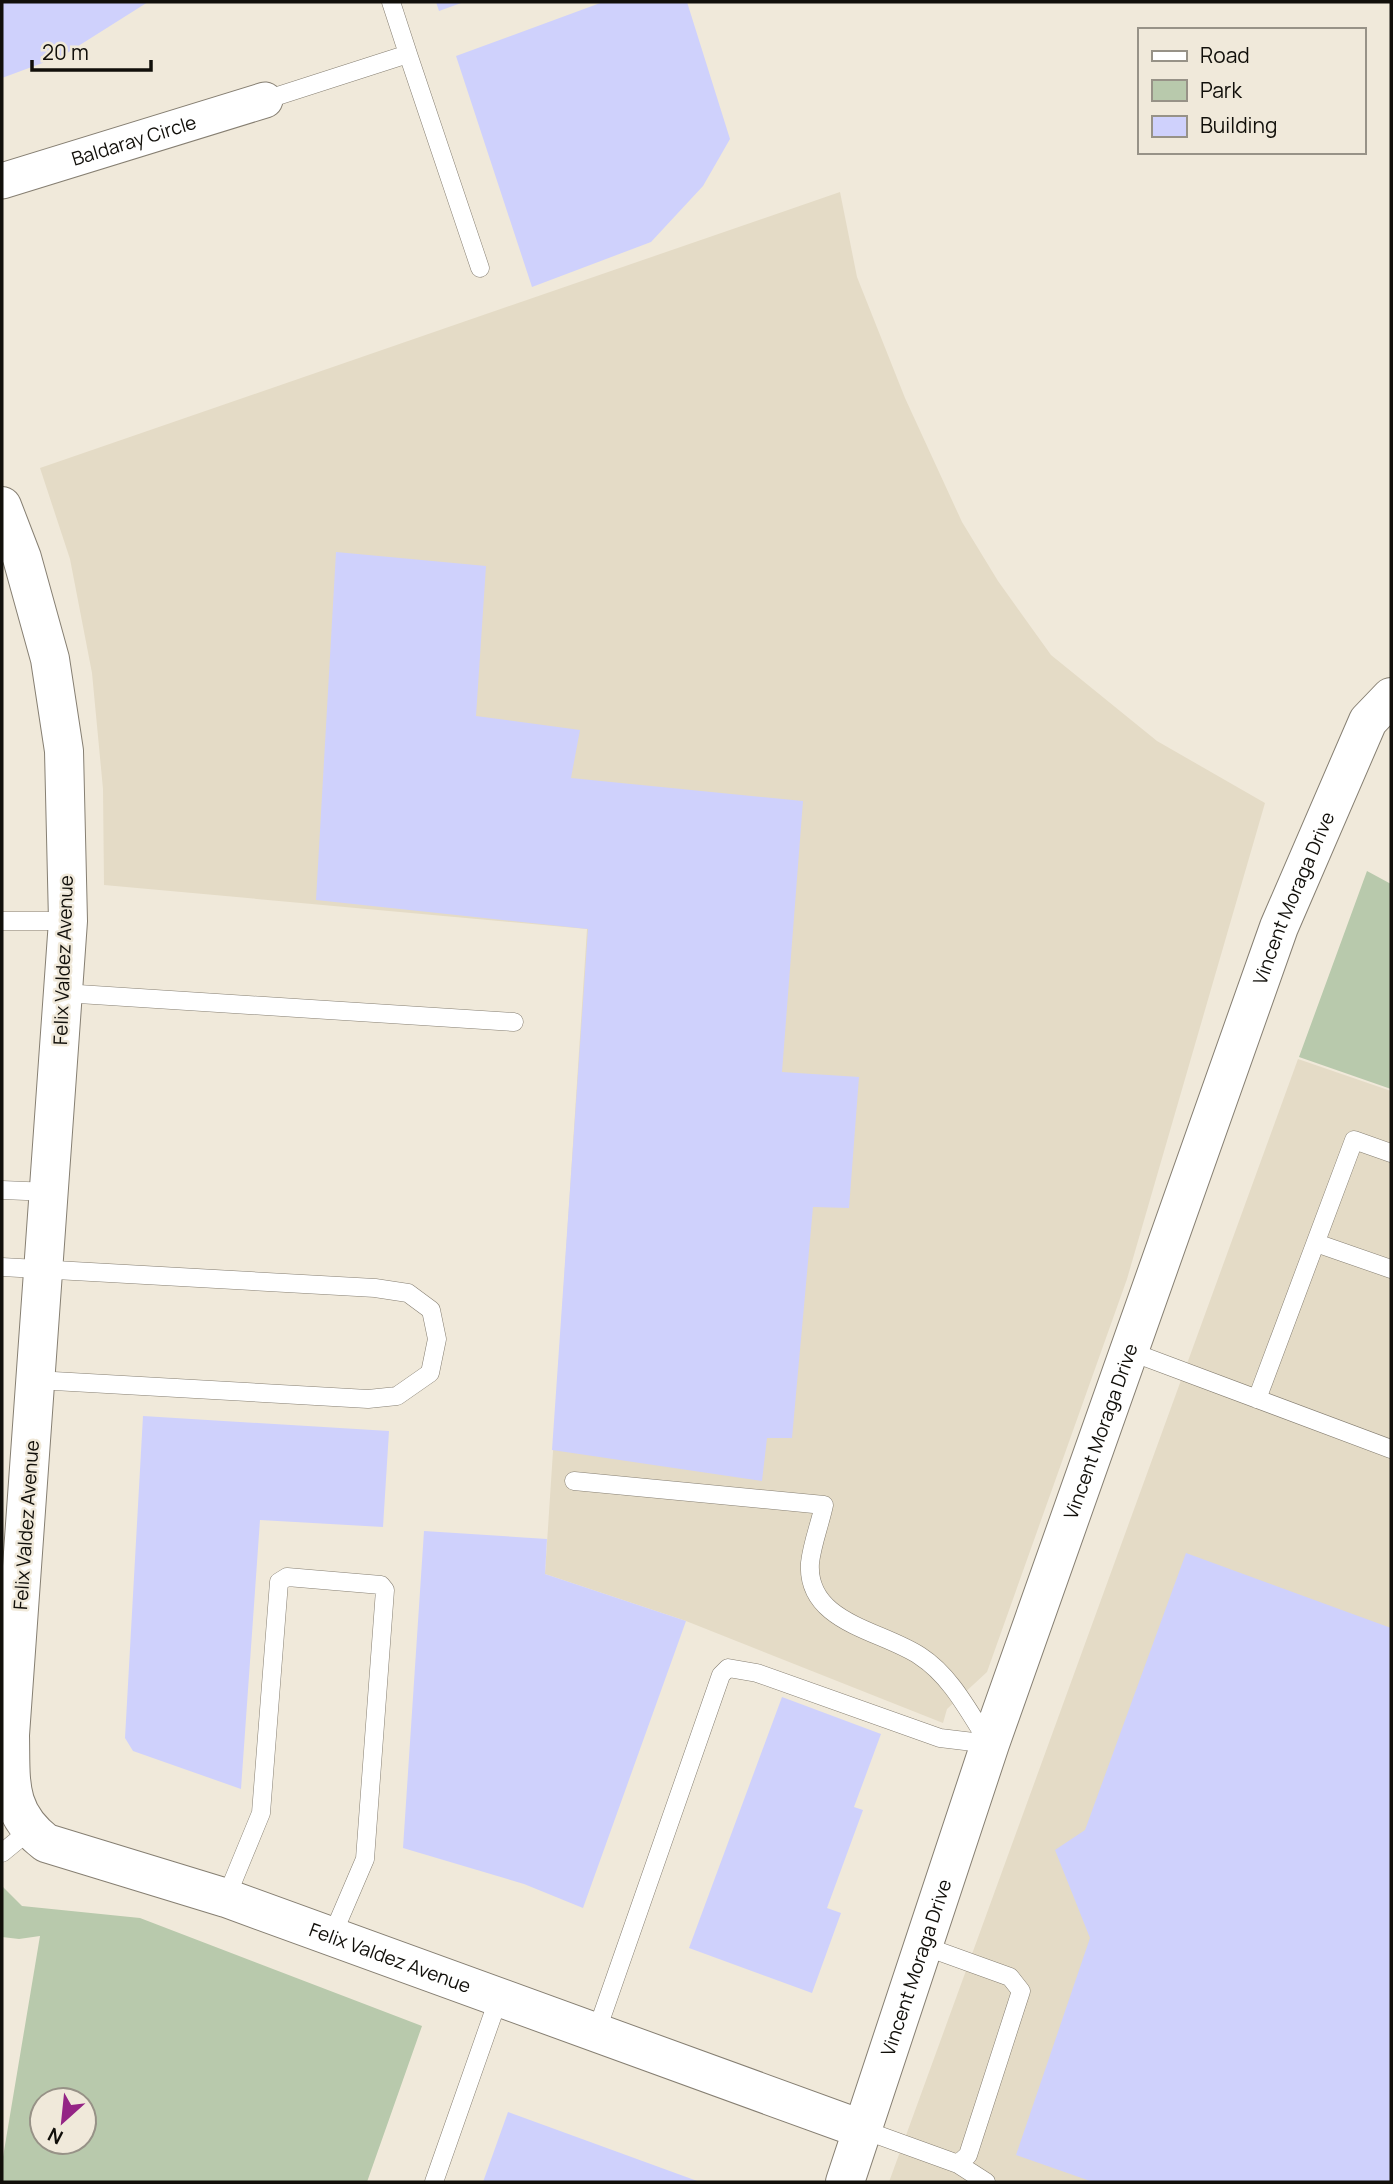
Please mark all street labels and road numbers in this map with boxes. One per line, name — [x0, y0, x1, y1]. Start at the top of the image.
street label: Baldaray Circle — [68, 109, 200, 172]
street label: Vincent Moraga Drive — [1247, 808, 1340, 988]
street label: Felix Valdez Avenue — [47, 875, 79, 1045]
street label: Vincent Moraga Drive — [1058, 1340, 1144, 1523]
street label: Felix Valdez Avenue — [7, 1439, 45, 1611]
street label: Vincent Moraga Drive — [875, 1876, 957, 2059]
street label: Felix Valdez Avenue — [306, 1916, 474, 1999]

